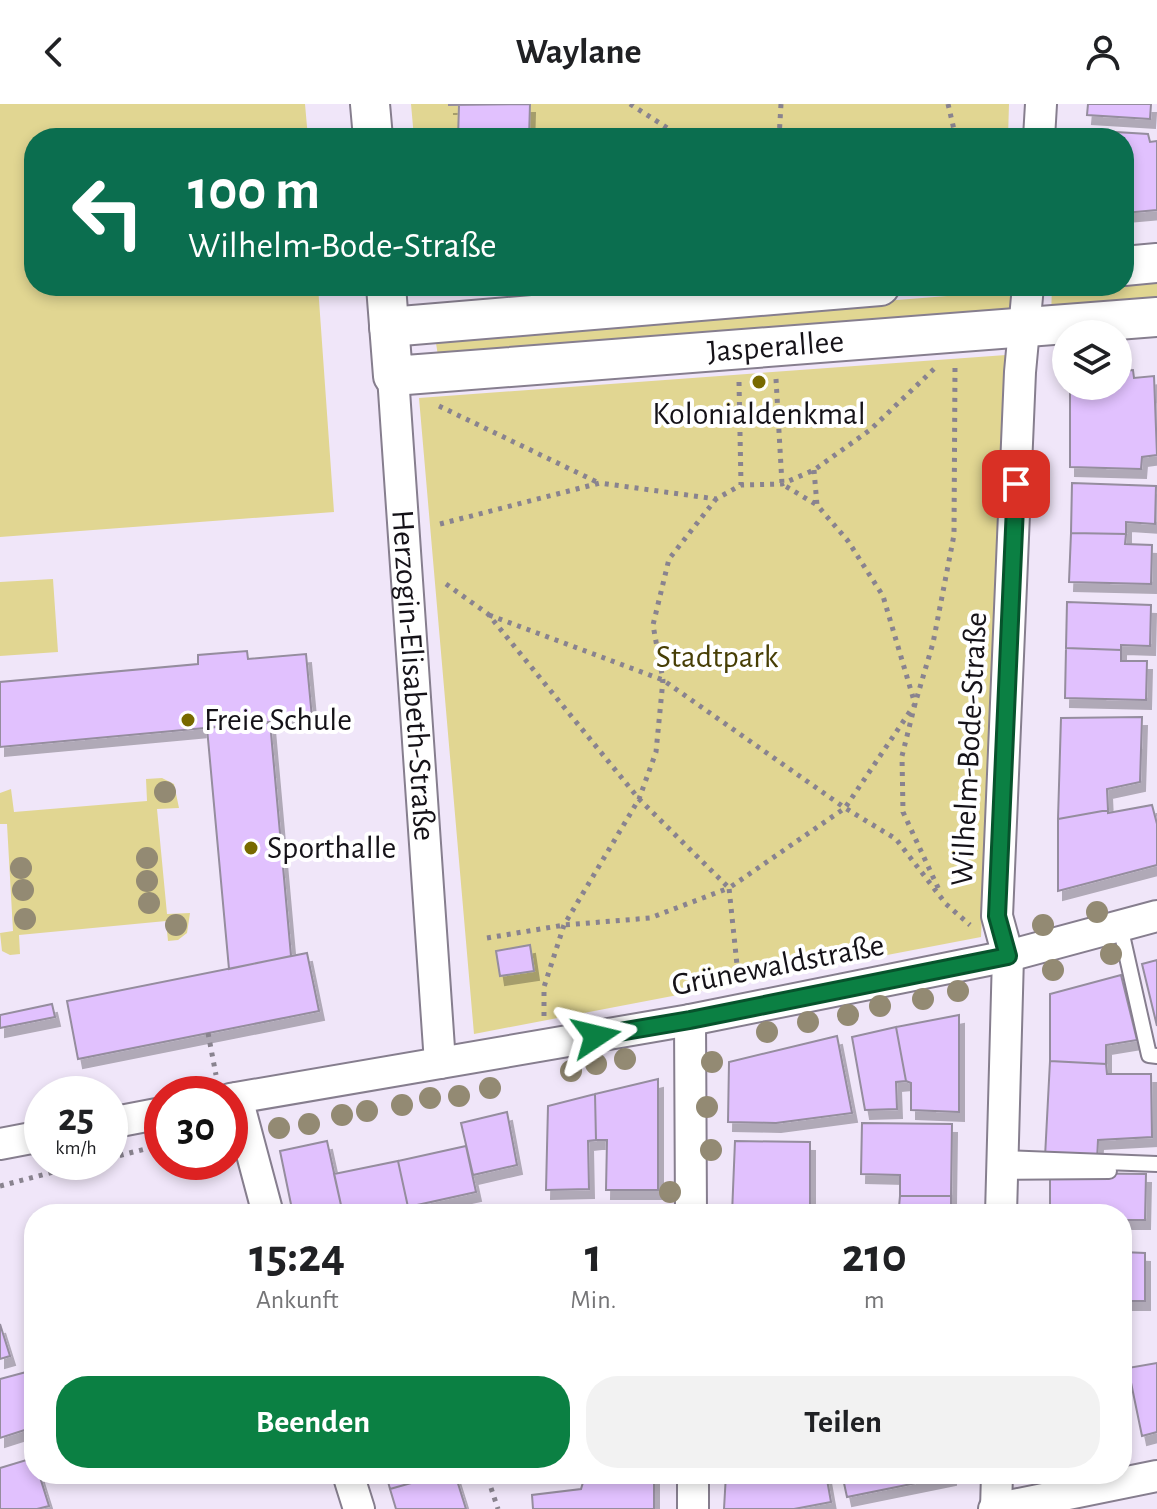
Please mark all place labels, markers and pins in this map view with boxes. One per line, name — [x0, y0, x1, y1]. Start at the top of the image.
marker: Kolonialdenkmal — [750, 373, 768, 391]
place label: Kolonialdenkmal — [652, 398, 866, 430]
pin — [982, 450, 1050, 518]
place label: Freie Schule — [204, 704, 352, 736]
marker: Freie Schule — [179, 711, 197, 729]
place label: Sporthalle — [267, 832, 396, 864]
marker: Sporthalle — [242, 839, 260, 857]

